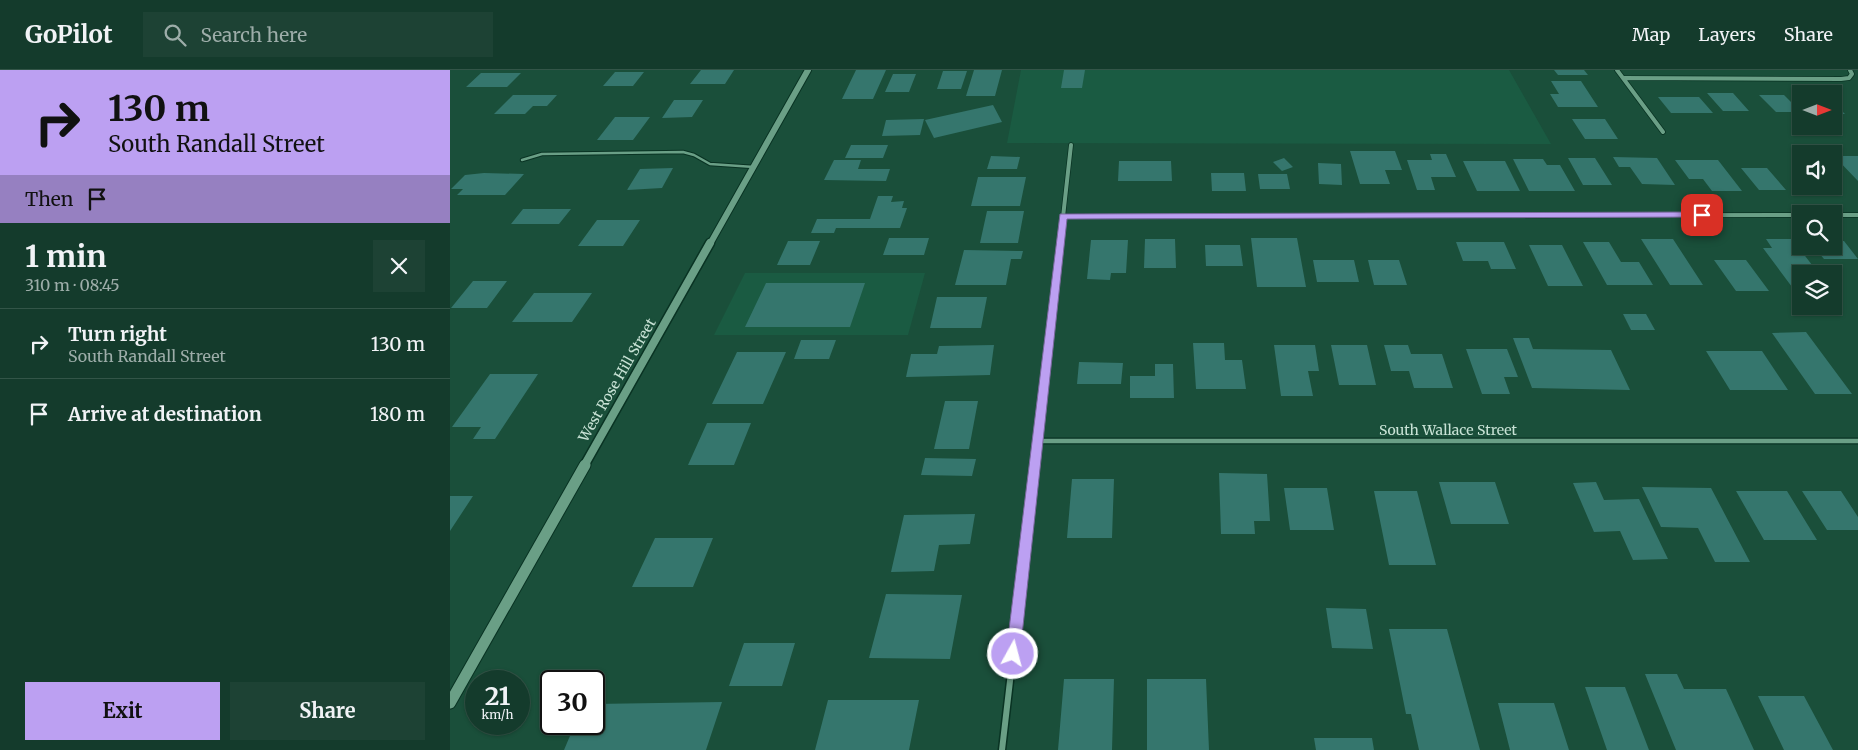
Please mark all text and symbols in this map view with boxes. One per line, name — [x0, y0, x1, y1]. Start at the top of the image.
search box — [143, 12, 493, 57]
text: GoPilot — [25, 19, 113, 50]
icon: search — [161, 21, 189, 49]
text: Search here — [201, 23, 307, 47]
text: Map — [1632, 23, 1670, 46]
text: Layers — [1698, 23, 1756, 46]
text: Share — [1784, 23, 1833, 46]
north arrow — [1792, 85, 1842, 135]
map controls — [1792, 85, 1842, 315]
text: 130 m — [108, 87, 210, 131]
icon: right — [25, 90, 90, 155]
text: South Randall Street — [108, 130, 325, 158]
button: sound — [1792, 145, 1842, 195]
icon: arrive — [83, 185, 111, 213]
text: Then — [25, 187, 73, 211]
pin — [1681, 194, 1723, 236]
icon: arrive — [1688, 201, 1716, 229]
button: search — [1792, 205, 1842, 255]
text: 1 min — [25, 237, 107, 275]
button: close — [373, 240, 425, 292]
button: layers — [1792, 265, 1842, 315]
text: 310 m · 08:45 — [25, 275, 120, 295]
street label: West Rose Hill Street — [574, 315, 660, 446]
text: Turn right — [68, 322, 167, 346]
icon: right — [25, 330, 53, 358]
text: 130 m — [371, 332, 425, 356]
text: South Randall Street — [68, 346, 226, 366]
icon: arrive — [25, 400, 53, 428]
text: Arrive at destination — [68, 402, 262, 426]
text: 180 m — [370, 402, 425, 426]
street label: South Wallace Street — [1379, 421, 1518, 439]
position arrow — [986, 627, 1038, 679]
speed limit sign: 30 — [540, 670, 605, 735]
text: 21 — [485, 680, 510, 712]
button: Exit — [25, 682, 220, 740]
button: Share — [230, 682, 425, 740]
text: km/h — [482, 707, 513, 722]

